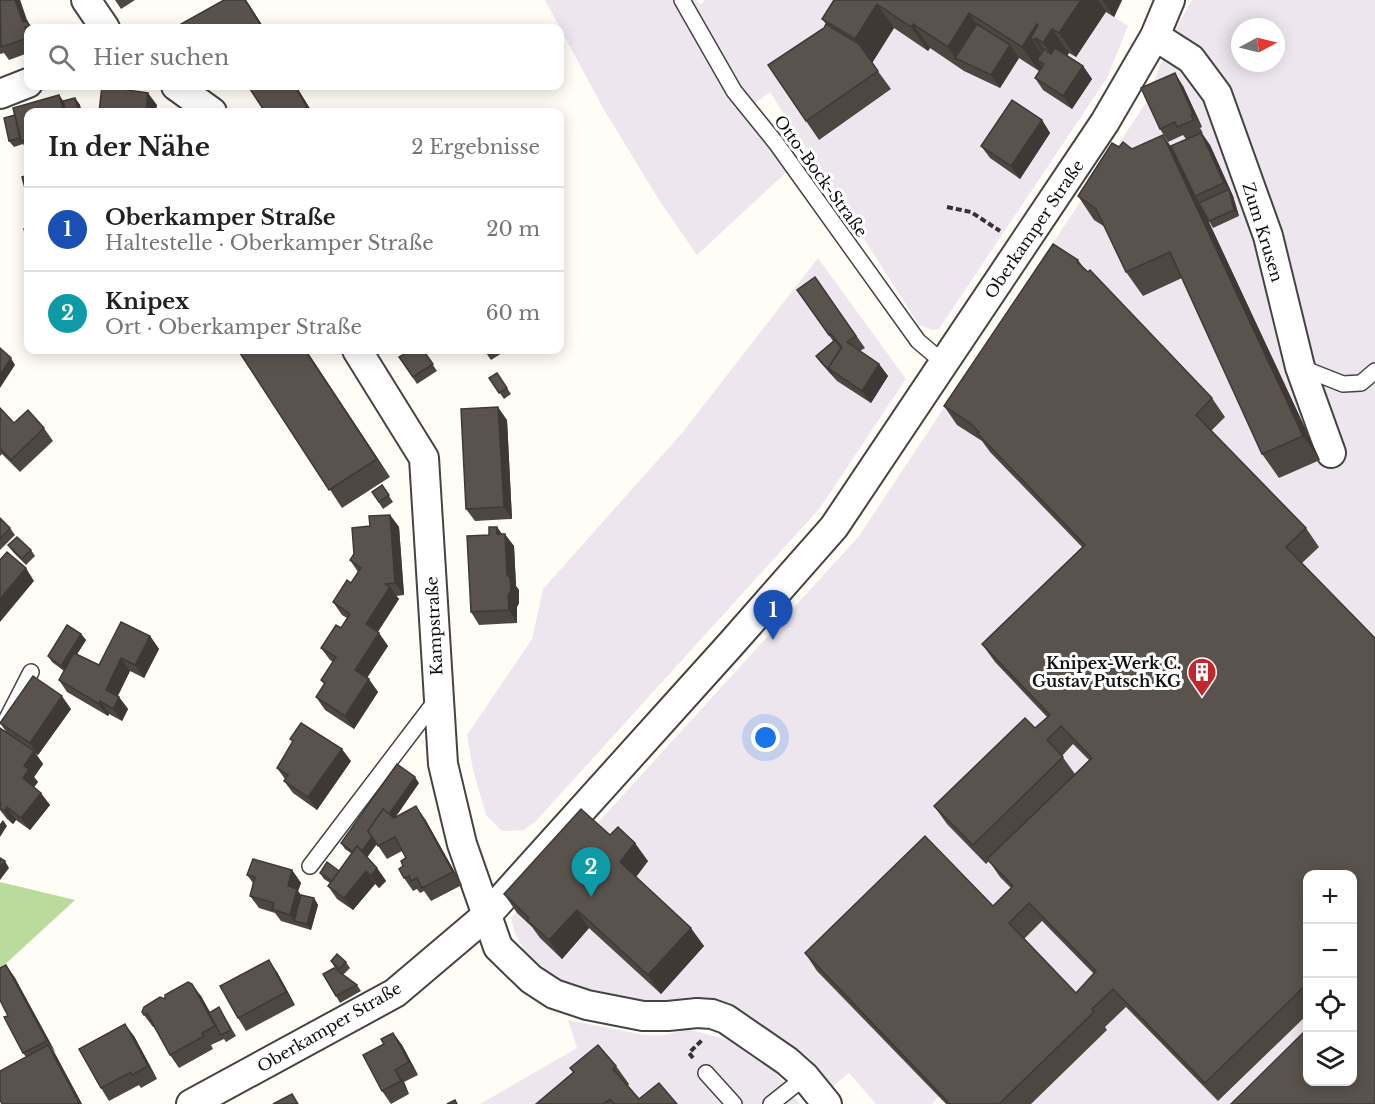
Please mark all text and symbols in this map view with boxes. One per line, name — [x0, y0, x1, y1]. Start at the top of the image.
north arrow — [1231, 18, 1285, 72]
search box — [24, 24, 564, 90]
icon: search — [45, 41, 78, 74]
text: Hier suchen — [93, 44, 229, 71]
street label: Otto-Bock-Straße — [770, 111, 872, 241]
text: In der Nähe — [48, 131, 210, 163]
text: 2 Ergebnisse — [411, 135, 540, 159]
street label: Oberkamper Straße — [980, 156, 1088, 302]
street label: Zum Krusen — [1238, 180, 1288, 284]
text: Oberkamper Straße — [105, 204, 336, 231]
text: 1 — [63, 217, 72, 241]
text: 20 m — [486, 217, 540, 241]
text: Haltestelle · Oberkamper Straße — [105, 231, 434, 255]
text: Knipex — [105, 288, 189, 315]
text: 2 — [61, 301, 74, 325]
text: 60 m — [486, 301, 540, 325]
text: Ort · Oberkamper Straße — [105, 315, 362, 339]
street label: Kampstraße — [421, 576, 447, 676]
pin: 1 — [754, 590, 792, 640]
place label: Knipex-Werk C. Gustav Putsch KG — [1032, 653, 1181, 691]
building icon: Knipex-Werk C. Gustav Putsch KG — [1186, 656, 1218, 698]
your location — [751, 723, 780, 752]
pin: 2 — [572, 848, 610, 897]
map controls — [1303, 870, 1357, 1086]
button: + — [1303, 870, 1357, 924]
button: − — [1303, 924, 1357, 978]
street label: Oberkamper Straße — [253, 978, 405, 1076]
button: locate — [1303, 978, 1357, 1032]
button: layers — [1303, 1032, 1357, 1086]

